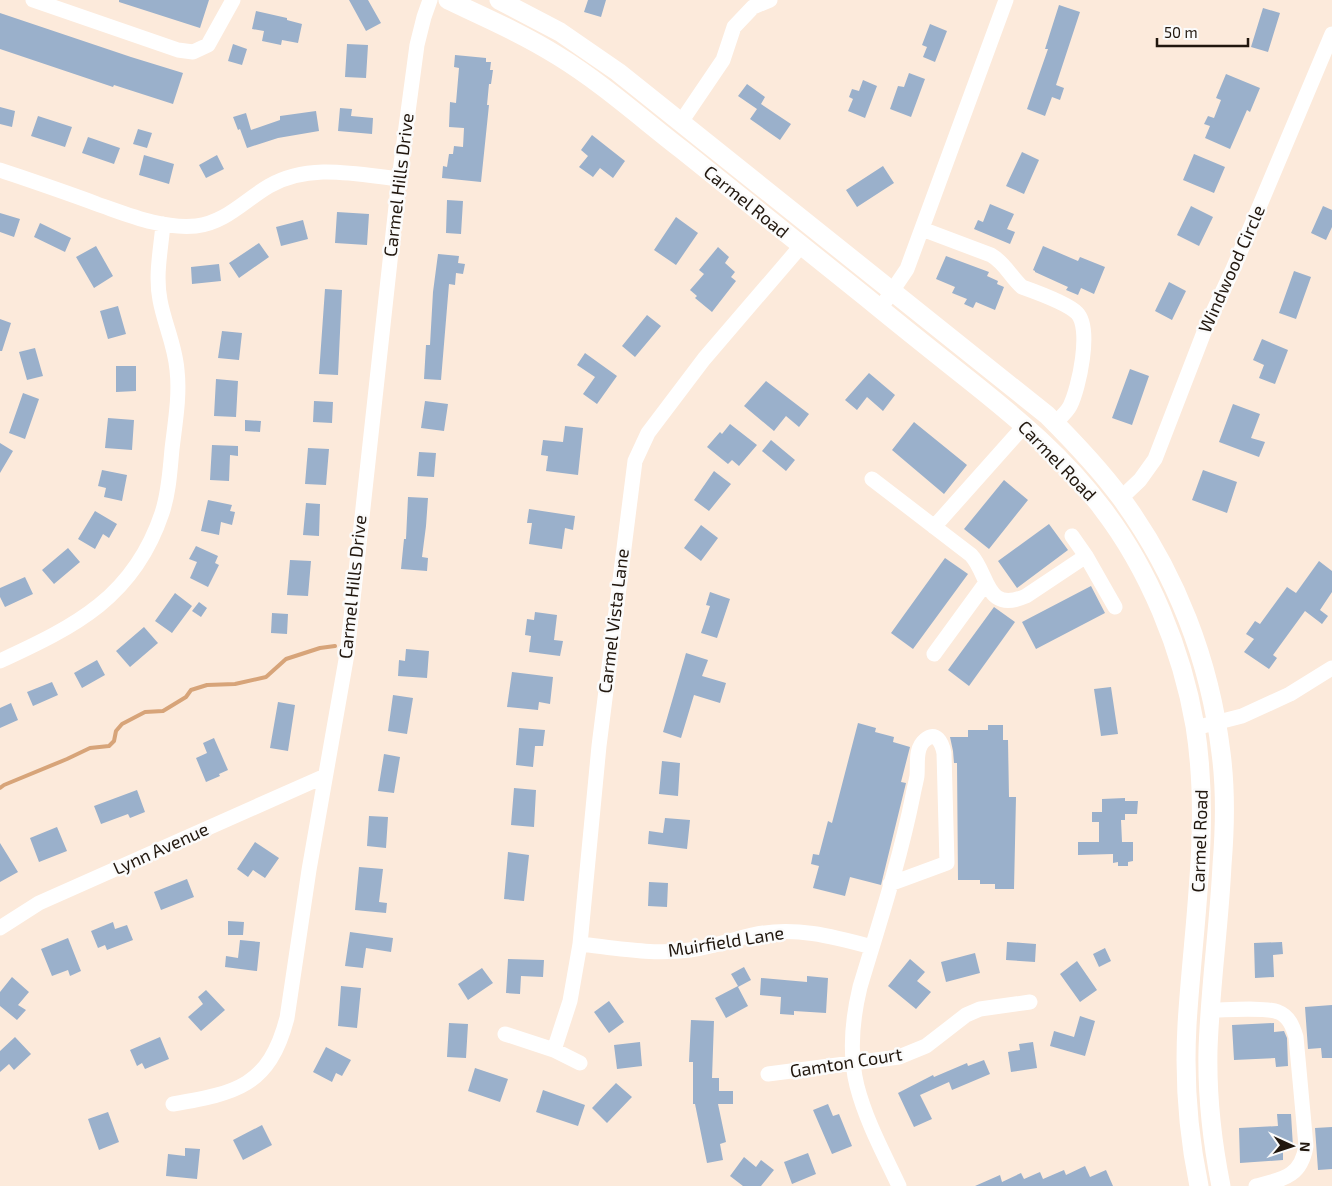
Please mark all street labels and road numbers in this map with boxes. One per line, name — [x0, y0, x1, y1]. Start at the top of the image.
street label: Carmel Hills Drive — [378, 112, 418, 258]
street label: Carmel Road — [700, 160, 794, 242]
street label: Windwood Circle — [1193, 201, 1269, 336]
street label: Carmel Road — [1014, 416, 1101, 505]
street label: Carmel Hills Drive — [333, 514, 371, 660]
street label: Carmel Vista Lane — [593, 547, 633, 695]
street label: Carmel Road — [1186, 789, 1212, 893]
street label: Lynn Avenue — [109, 817, 212, 879]
street label: Muirfield Lane — [666, 921, 785, 961]
street label: Gamton Court — [788, 1042, 904, 1082]

